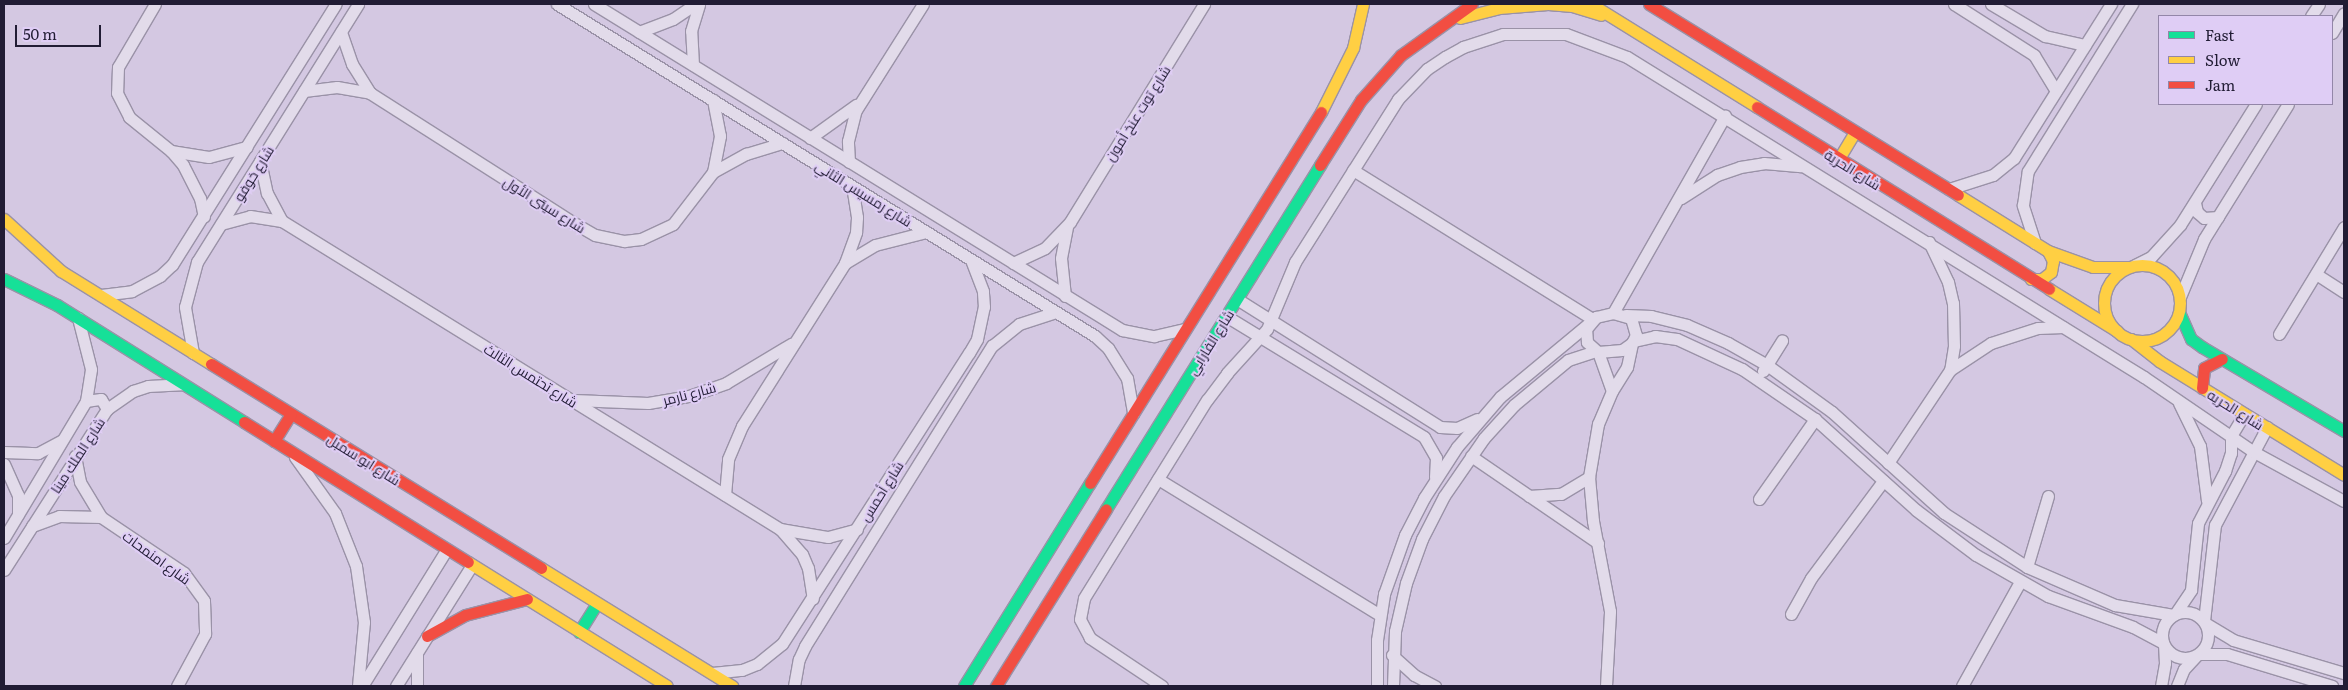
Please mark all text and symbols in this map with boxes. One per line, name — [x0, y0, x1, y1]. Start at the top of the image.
scale bar — [18, 15, 104, 47]
legend — [2158, 15, 2333, 105]
text: 50 m — [23, 22, 57, 45]
text: Fast — [2205, 23, 2234, 46]
text: Slow — [2205, 48, 2240, 71]
street label: شارع توت عنخ أمون — [1101, 62, 1173, 164]
text: Jam — [2205, 73, 2235, 96]
street label: شارع خوفو — [229, 142, 277, 204]
street label: شارع الحرية — [1822, 145, 1884, 193]
street label: شارع رمسيس الثاني — [812, 156, 916, 230]
street label: شارع سيتى الأول — [501, 172, 589, 236]
street label: شارع الفارابي — [1183, 306, 1237, 378]
street label: شارع تحتمس الثالث — [481, 340, 581, 410]
street label: شارع نارمر — [660, 378, 718, 408]
street label: شارع الحريه — [2205, 385, 2267, 433]
street label: شارع الملك مينا — [46, 414, 108, 496]
street label: شارع ابو سمبل — [324, 430, 404, 488]
street label: شارع أحمس — [856, 458, 906, 524]
street label: شارع امنمحات — [120, 527, 194, 587]

